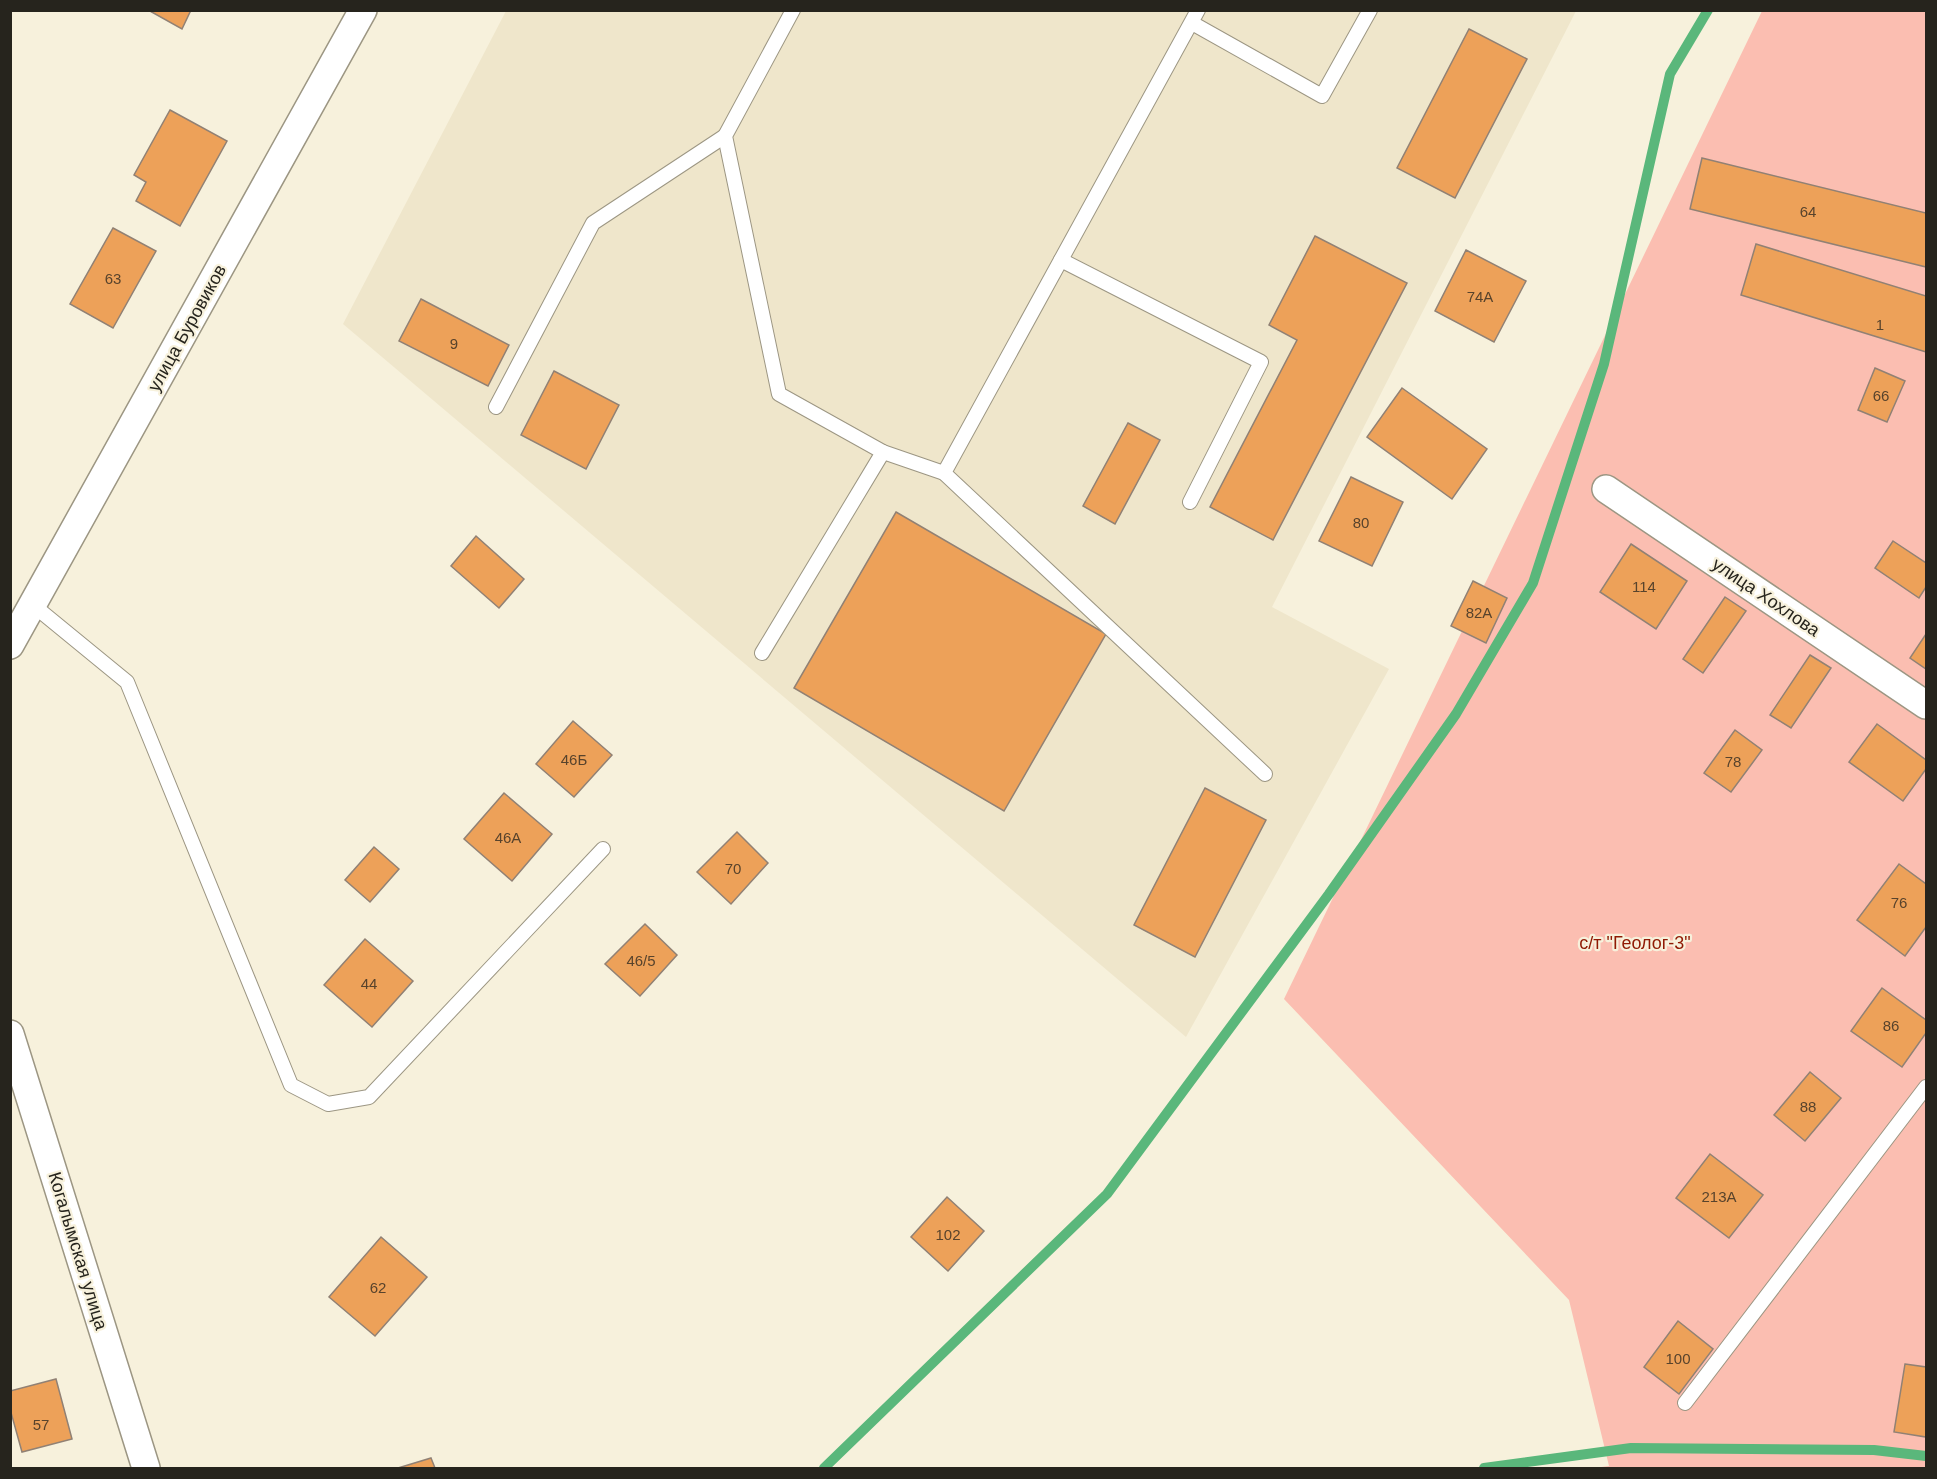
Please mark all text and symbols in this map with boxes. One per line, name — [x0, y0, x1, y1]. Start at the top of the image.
house number: 64 — [1800, 203, 1816, 220]
street label: улица Буровиков — [144, 261, 230, 395]
house number: 63 — [105, 270, 121, 287]
house number: 74А — [1467, 288, 1493, 305]
house number: 1 — [1876, 316, 1884, 333]
house number: 9 — [450, 335, 458, 352]
house number: 66 — [1873, 387, 1889, 404]
house number: 80 — [1353, 514, 1369, 531]
street label: улица Хохлова — [1709, 554, 1824, 641]
house number: 114 — [1632, 578, 1656, 595]
house number: 82А — [1466, 604, 1492, 621]
house number: 46Б — [561, 751, 587, 768]
house number: 78 — [1725, 753, 1741, 770]
house number: 46А — [495, 829, 521, 846]
house number: 70 — [725, 860, 741, 877]
house number: 76 — [1891, 894, 1907, 911]
park label: с/т "Геолог-3" — [1579, 933, 1691, 953]
house number: 46/5 — [626, 952, 656, 969]
house number: 44 — [361, 975, 377, 992]
house number: 86 — [1883, 1017, 1899, 1034]
house number: 88 — [1800, 1098, 1816, 1115]
street label: Когалымская улица — [44, 1170, 112, 1333]
house number: 213А — [1701, 1188, 1737, 1205]
house number: 102 — [935, 1226, 961, 1243]
house number: 62 — [370, 1279, 386, 1296]
house number: 100 — [1665, 1350, 1691, 1367]
house number: 57 — [33, 1416, 49, 1433]

